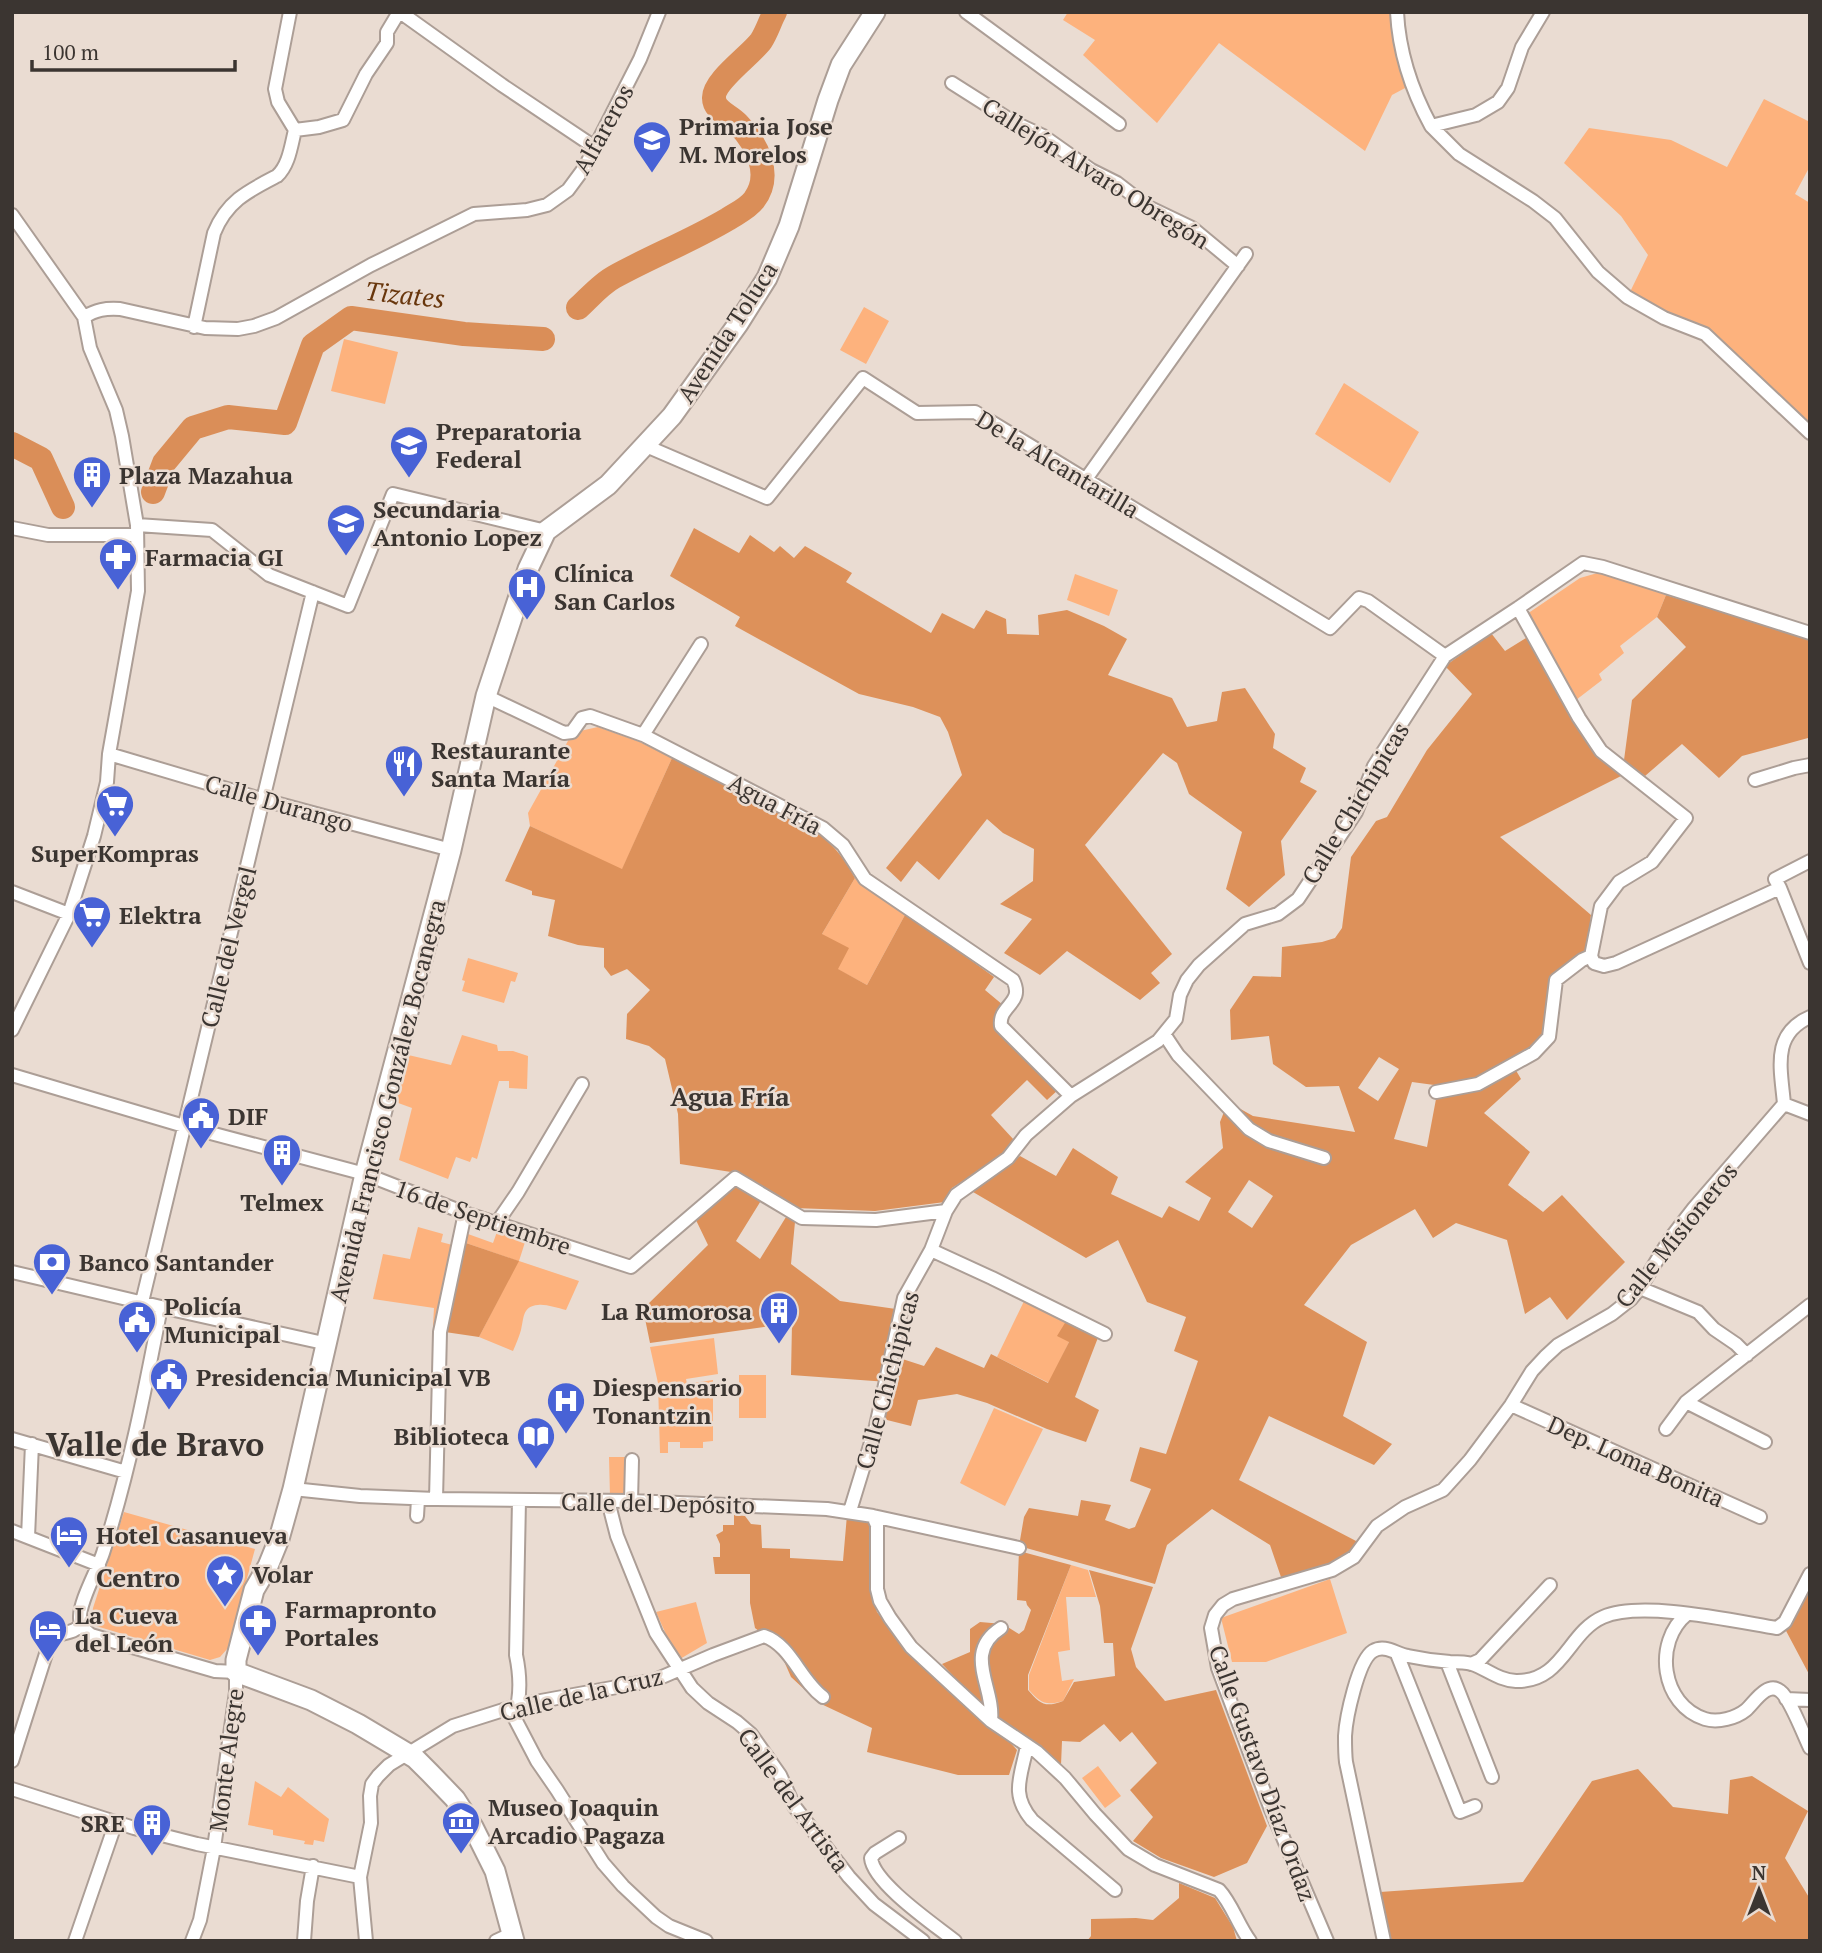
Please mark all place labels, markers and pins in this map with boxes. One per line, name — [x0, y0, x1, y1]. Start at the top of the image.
place label: Primaria Jose M. Morelos — [679, 110, 833, 170]
school or university icon: Primaria Jose M. Morelos — [631, 119, 673, 174]
place label: Preparatoria Federal — [436, 415, 582, 475]
school or university icon: Preparatoria Federal — [388, 424, 430, 479]
building icon: Plaza Mazahua — [71, 454, 113, 509]
place label: Plaza Mazahua — [119, 459, 294, 491]
place label: Secundaria Antonio Lopez — [373, 493, 542, 553]
school or university icon: Secundaria Antonio Lopez — [325, 502, 367, 557]
pharmacy icon: Farmacia GI — [97, 536, 139, 591]
place label: Farmacia GI — [145, 541, 284, 573]
place label: Clínica San Carlos — [554, 557, 675, 617]
hospital icon: Clínica San Carlos — [506, 566, 548, 621]
place label: Restaurante Santa María — [431, 734, 571, 794]
restaurant icon: Restaurante Santa María — [383, 743, 425, 798]
supermarket icon: SuperKompras — [94, 783, 136, 838]
place label: SuperKompras — [31, 837, 199, 869]
supermarket icon: Elektra — [71, 894, 113, 949]
place label: Elektra — [119, 899, 202, 931]
public building icon: DIF — [180, 1095, 222, 1150]
place label: DIF — [228, 1100, 269, 1132]
building icon: Telmex — [261, 1132, 303, 1187]
place label: Telmex — [240, 1186, 324, 1218]
bank icon: Banco Santander — [31, 1241, 73, 1296]
place label: Banco Santander — [79, 1246, 274, 1278]
place label: Policía Municipal — [164, 1290, 280, 1350]
building icon: La Rumorosa — [758, 1290, 800, 1345]
place label: La Rumorosa — [601, 1295, 753, 1327]
public building icon: Policía Municipal — [116, 1299, 158, 1354]
public building icon: Presidencia Municipal VB — [148, 1356, 190, 1411]
place label: Presidencia Municipal VB — [196, 1361, 491, 1393]
place label: Diespensario Tonantzin — [593, 1371, 742, 1431]
hospital icon: Diespensario Tonantzin — [545, 1380, 587, 1435]
library icon: Biblioteca — [515, 1415, 557, 1470]
place label: Biblioteca — [394, 1420, 510, 1452]
hotel icon: Hotel Casanueva — [48, 1514, 90, 1569]
place label: Hotel Casanueva — [96, 1519, 289, 1551]
place icon: Volar — [204, 1553, 246, 1608]
place label: Volar — [252, 1558, 314, 1590]
place label: Farmapronto Portales — [285, 1593, 437, 1653]
place label: La Cueva del León — [75, 1599, 179, 1659]
pharmacy icon: Farmapronto Portales — [237, 1602, 279, 1657]
hotel icon: La Cueva del León — [27, 1608, 69, 1663]
place label: Museo Joaquin Arcadio Pagaza — [488, 1791, 666, 1851]
museum icon: Museo Joaquin Arcadio Pagaza — [440, 1800, 482, 1855]
building icon: SRE — [131, 1802, 173, 1857]
place label: SRE — [80, 1807, 125, 1839]

